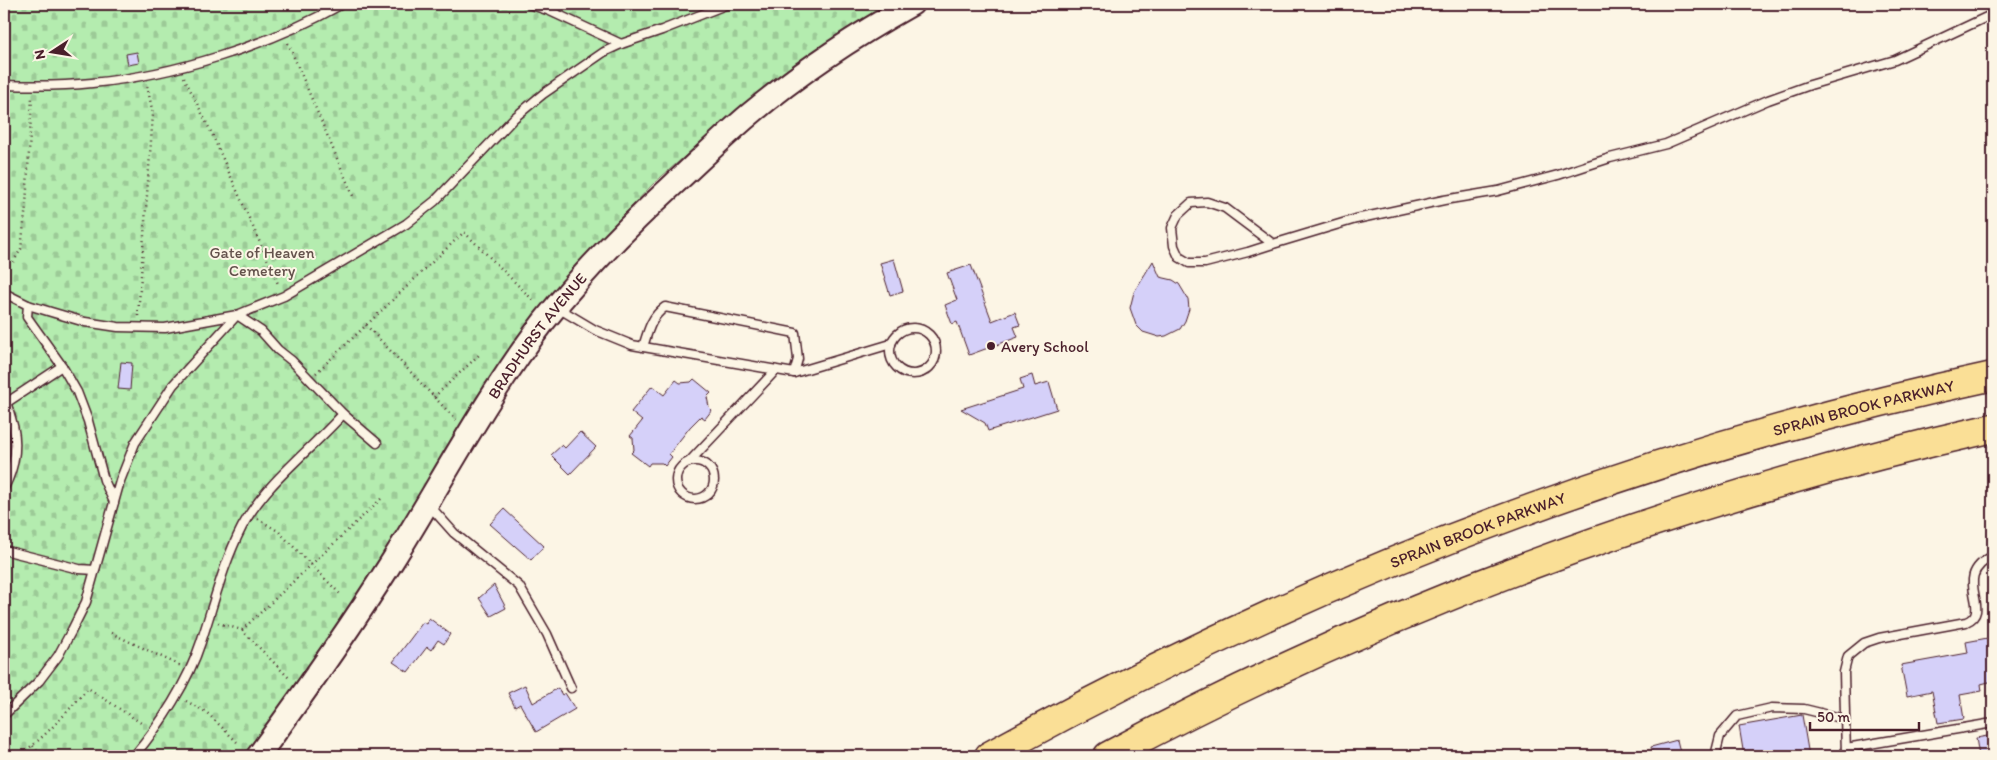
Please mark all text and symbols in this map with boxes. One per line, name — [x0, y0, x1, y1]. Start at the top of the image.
north arrow — [28, 28, 78, 78]
text: N — [30, 48, 49, 61]
park label: Gate of Heaven Cemetery — [209, 243, 315, 280]
street label: BRADHURST AVENUE — [483, 268, 590, 402]
place label: Avery School — [1001, 337, 1089, 356]
marker: Avery School — [985, 340, 997, 352]
street label: SPRAIN BROOK PARKWAY — [1771, 375, 1956, 440]
street label: SPRAIN BROOK PARKWAY — [1387, 488, 1568, 572]
scale bar — [1810, 700, 1918, 732]
text: 50 m — [1817, 708, 1850, 726]

